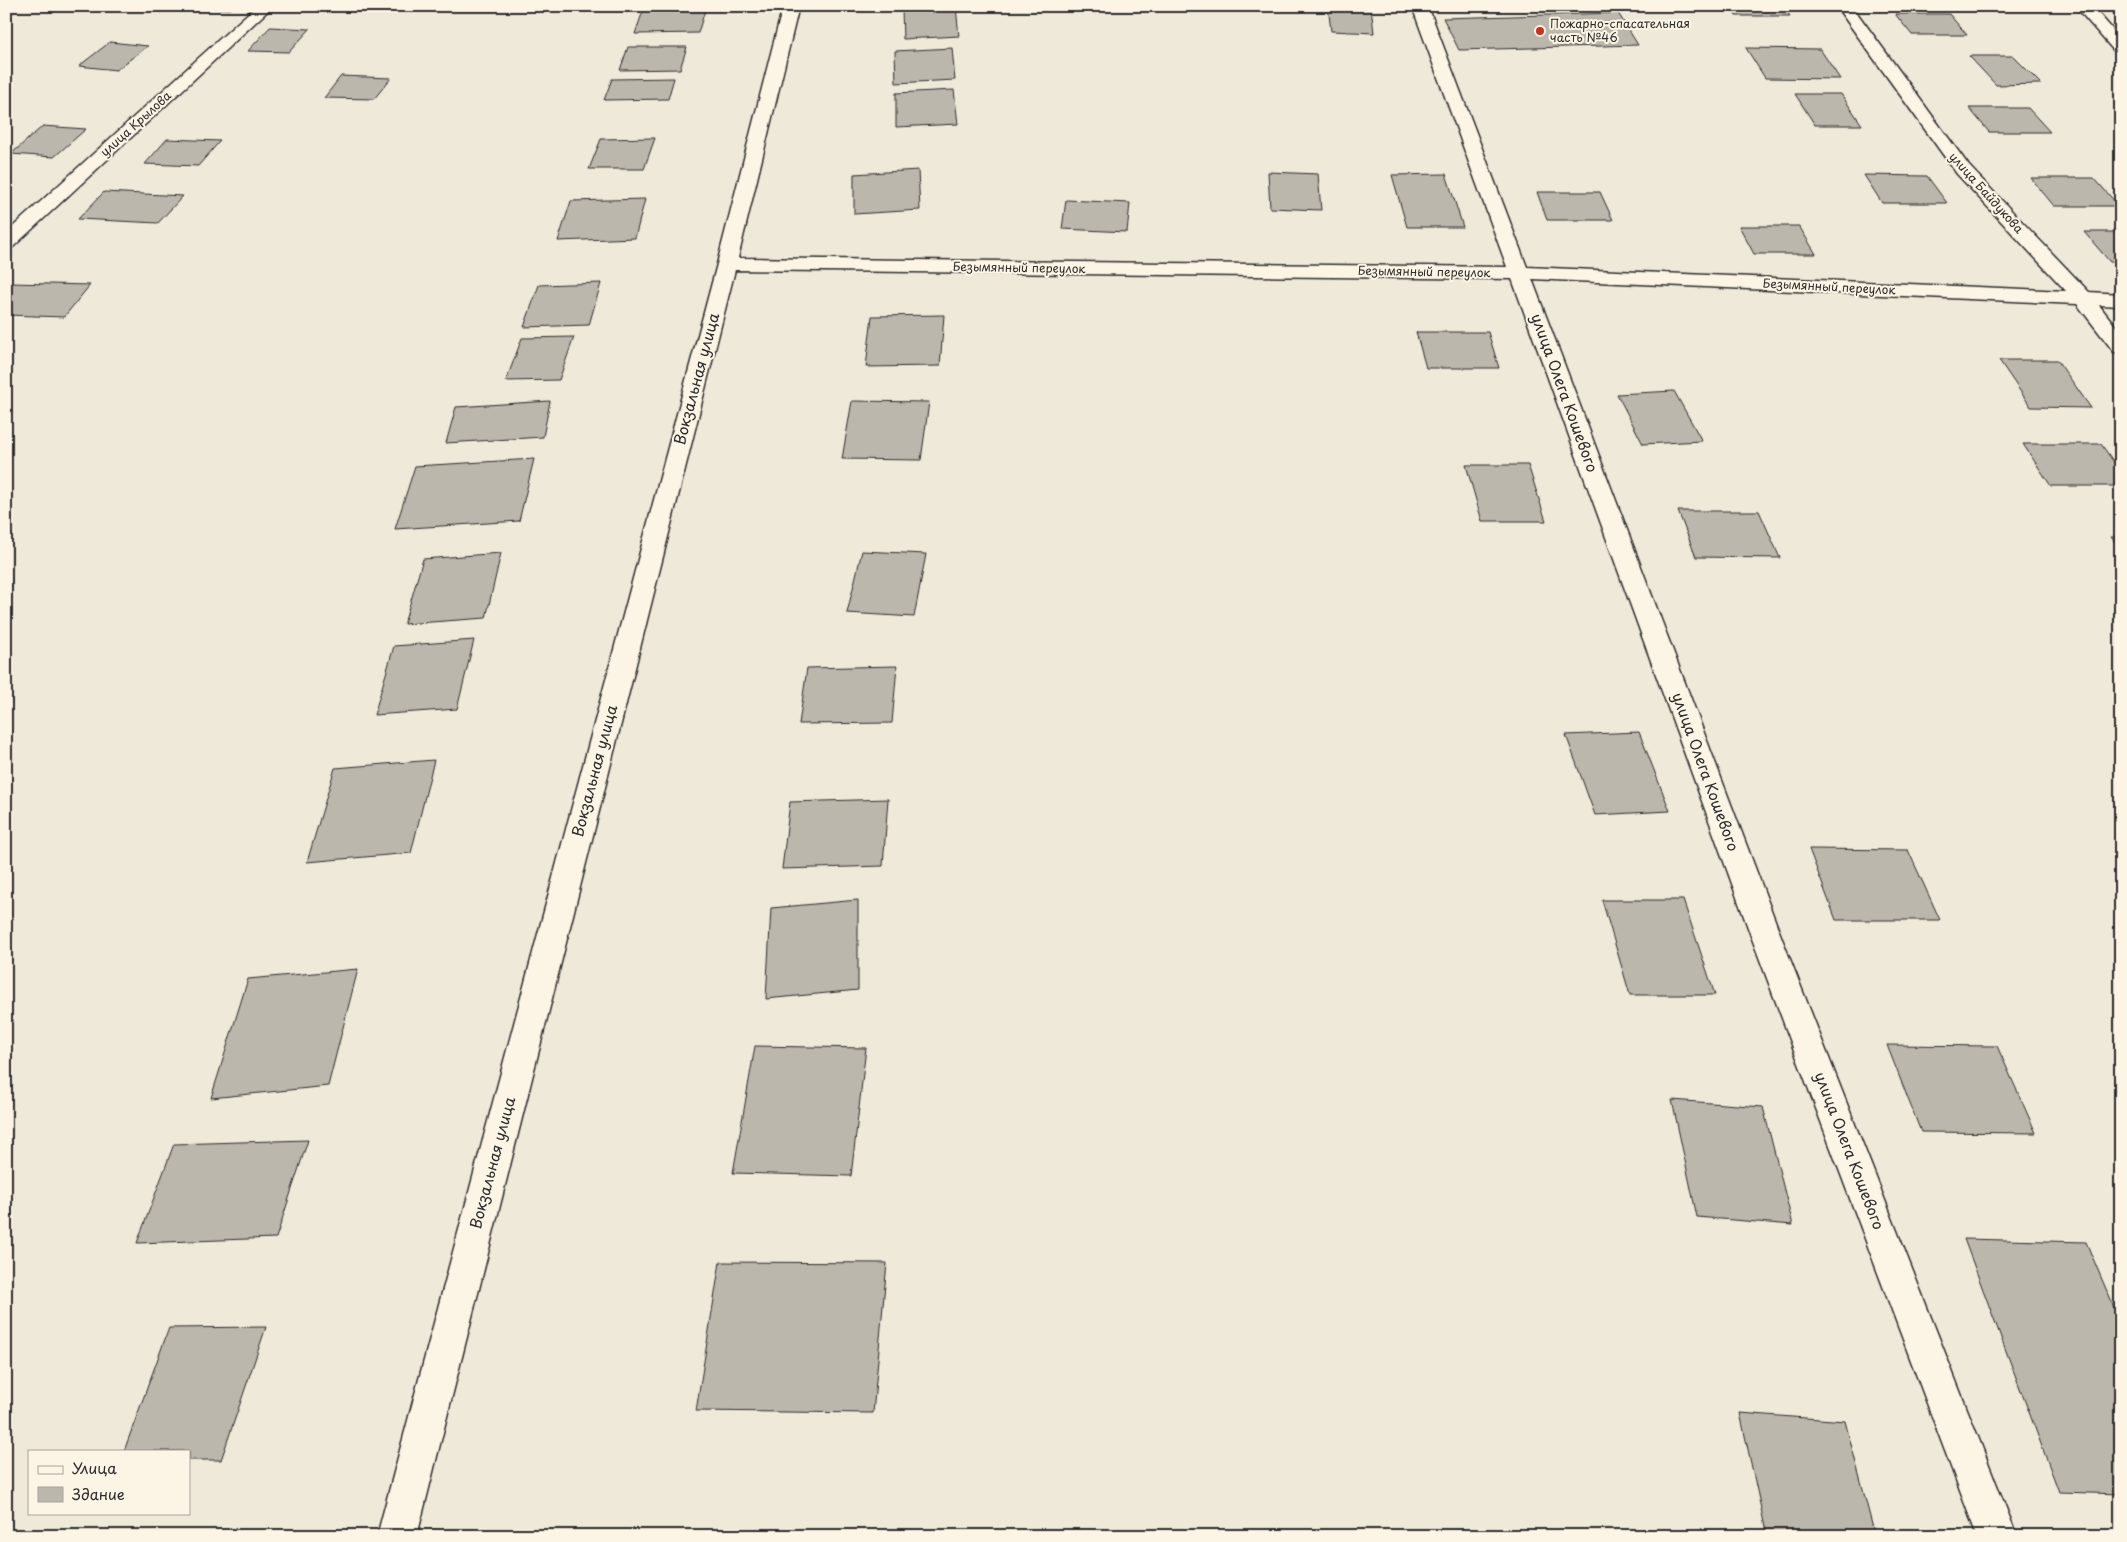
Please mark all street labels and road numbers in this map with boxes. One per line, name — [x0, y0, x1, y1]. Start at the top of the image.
street label: улица Крылова — [96, 86, 175, 160]
street label: улица Байдукова — [1945, 148, 2028, 237]
street label: Безымянный переулок — [952, 257, 1087, 277]
street label: Безымянный переулок — [1357, 261, 1492, 281]
street label: Безымянный переулок — [1762, 274, 1897, 299]
street label: Вокзальная улица — [667, 309, 724, 447]
street label: улица Олега Кошевого — [1526, 310, 1605, 475]
street label: улица Олега Кошевого — [1667, 689, 1746, 854]
street label: Вокзальная улица — [565, 701, 622, 839]
street label: улица Олега Кошевого — [1810, 1068, 1891, 1233]
street label: Вокзальная улица — [463, 1093, 520, 1231]

